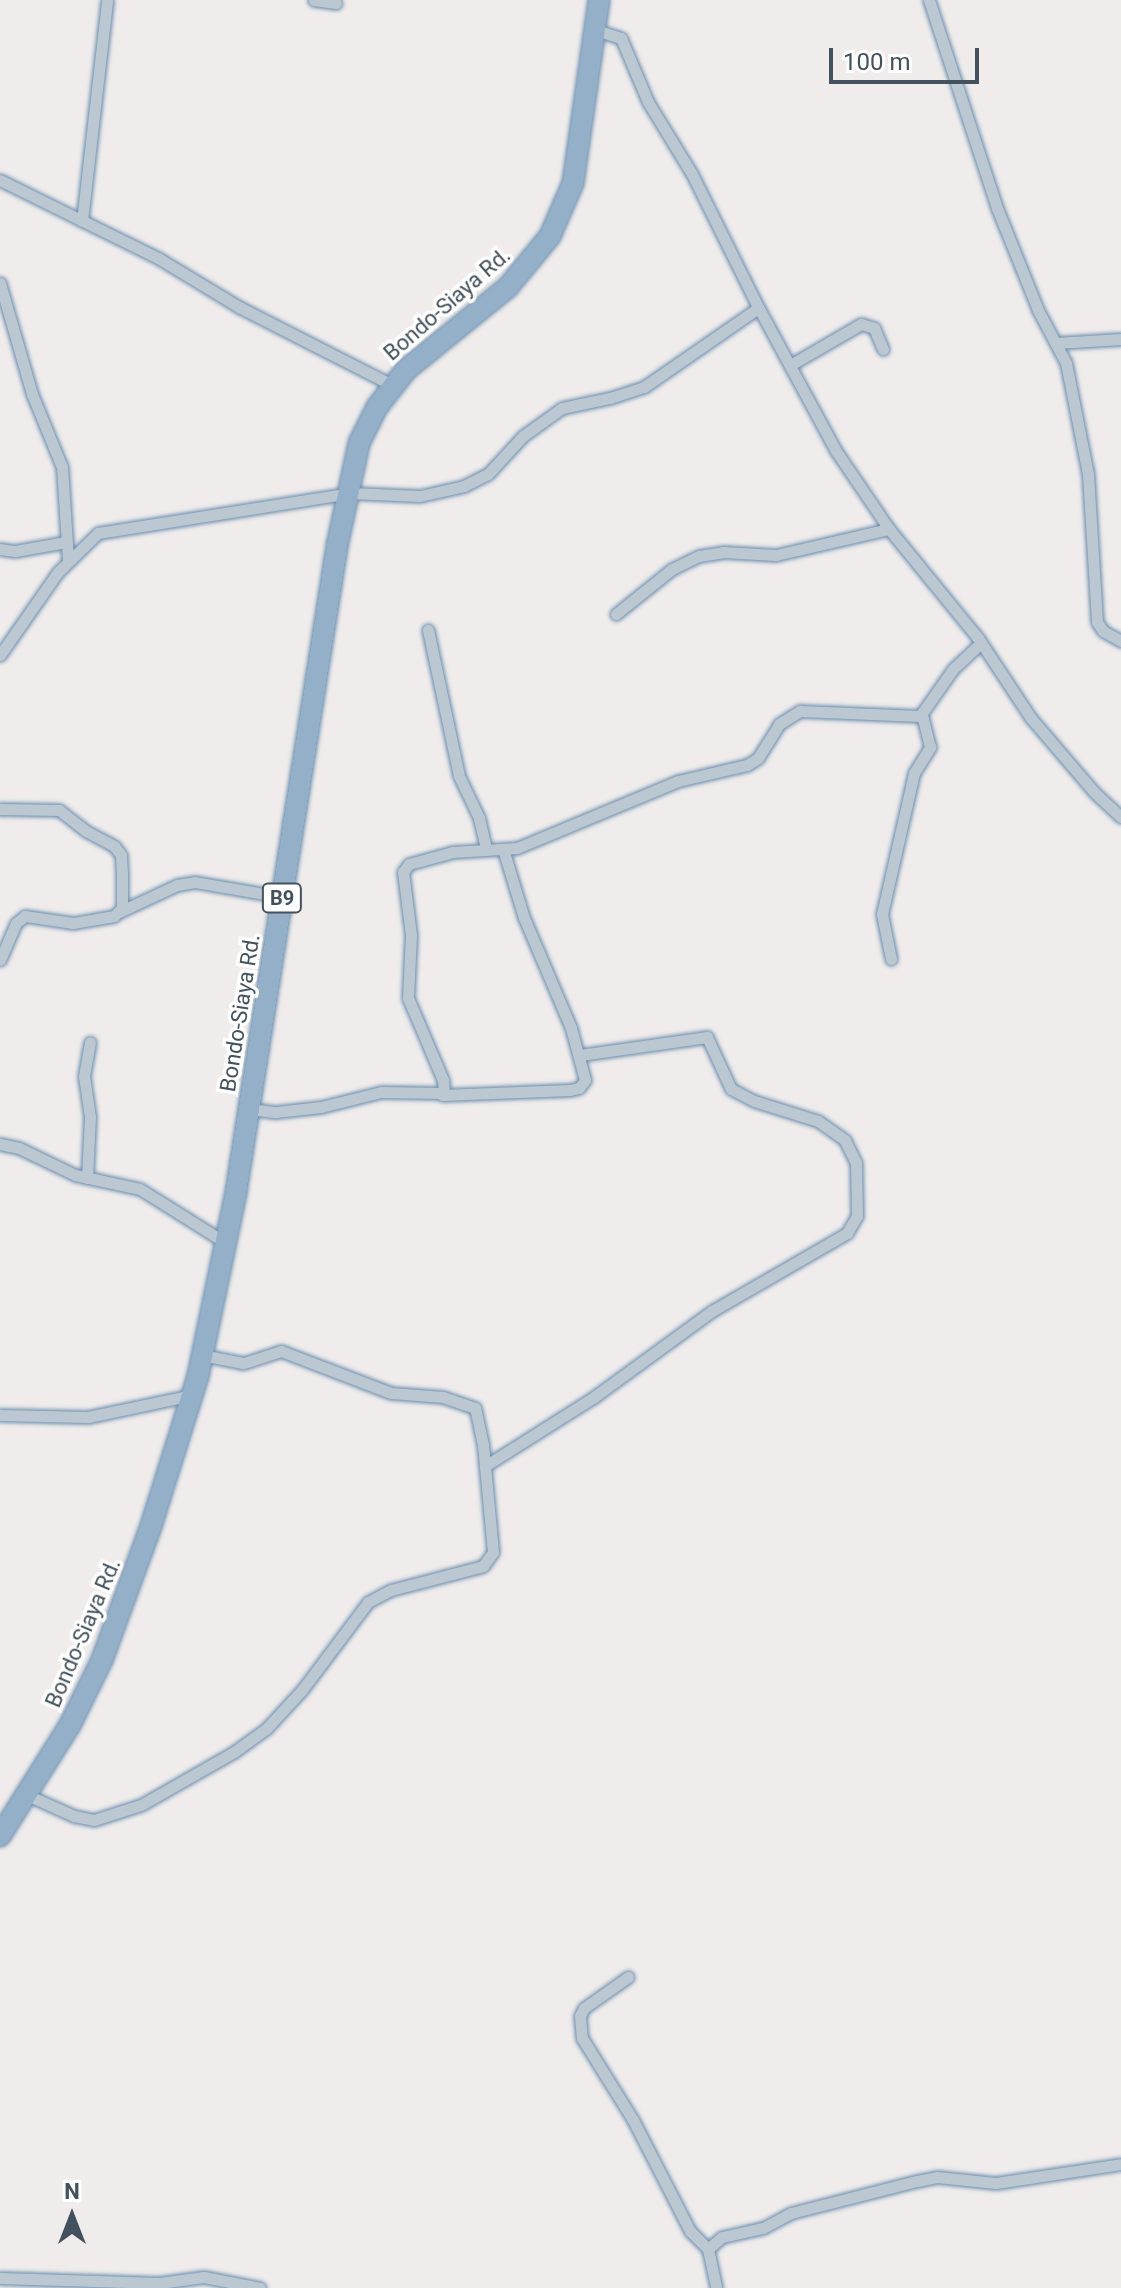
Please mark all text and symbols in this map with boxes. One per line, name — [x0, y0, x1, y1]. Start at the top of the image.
scale bar — [833, 32, 983, 82]
text: 100 m — [843, 48, 910, 76]
street label: Bondo-Siaya Rd. — [378, 242, 516, 366]
road number: B9 — [260, 882, 304, 914]
street label: Bondo-Siaya Rd. — [215, 932, 265, 1094]
street label: Bondo-Siaya Rd. — [40, 1555, 126, 1711]
north arrow — [32, 2176, 112, 2256]
text: N — [64, 2179, 80, 2204]

